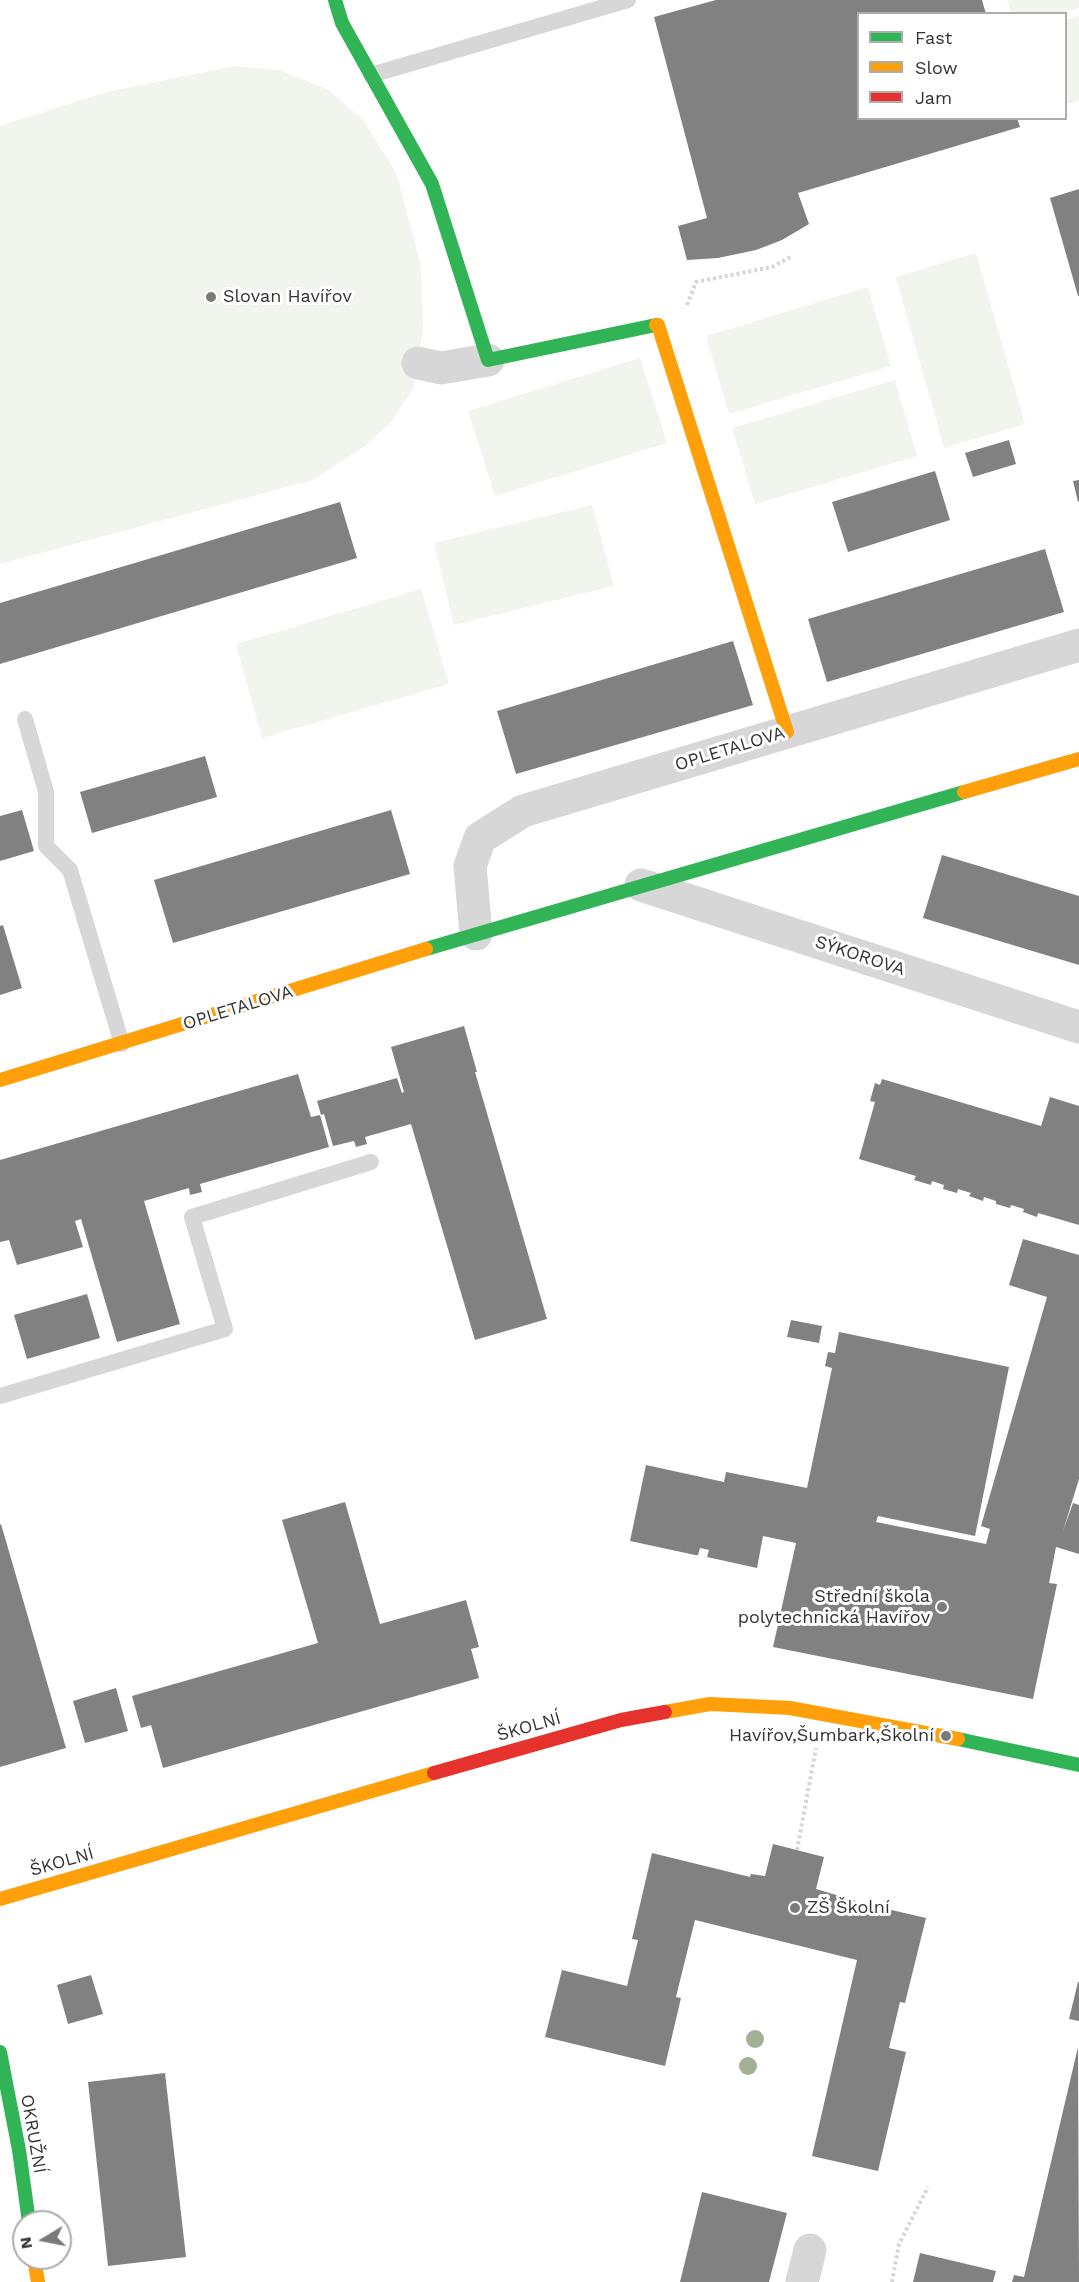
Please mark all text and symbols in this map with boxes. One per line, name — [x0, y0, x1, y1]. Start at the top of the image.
legend — [857, 12, 1067, 120]
text: Fast — [915, 27, 952, 48]
text: Slow — [915, 57, 958, 78]
text: Jam — [915, 87, 952, 108]
place label: Slovan Havířov — [223, 286, 352, 308]
marker: Slovan Havířov — [204, 290, 218, 304]
street label: OPLETALOVA — [672, 722, 788, 776]
street label: SÝKOROVA — [812, 931, 908, 981]
street label: OPLETALOVA — [180, 981, 296, 1035]
place label: Střední škola polytechnická Havířov — [738, 1586, 930, 1628]
marker: Střední škola polytechnická Havířov — [935, 1600, 949, 1614]
street label: ŠKOLNÍ — [495, 1708, 563, 1746]
place label: Havířov,Šumbark,Školní — [729, 1725, 934, 1747]
marker: Havířov,Šumbark,Školní — [939, 1729, 953, 1743]
street label: ŠKOLNÍ — [28, 1843, 96, 1881]
place label: ZŠ Školní — [807, 1897, 890, 1919]
marker: ZŠ Školní — [788, 1901, 802, 1915]
street label: OKRUŽNÍ — [15, 2093, 51, 2175]
north arrow — [12, 2210, 72, 2270]
text: N — [15, 2235, 36, 2250]

